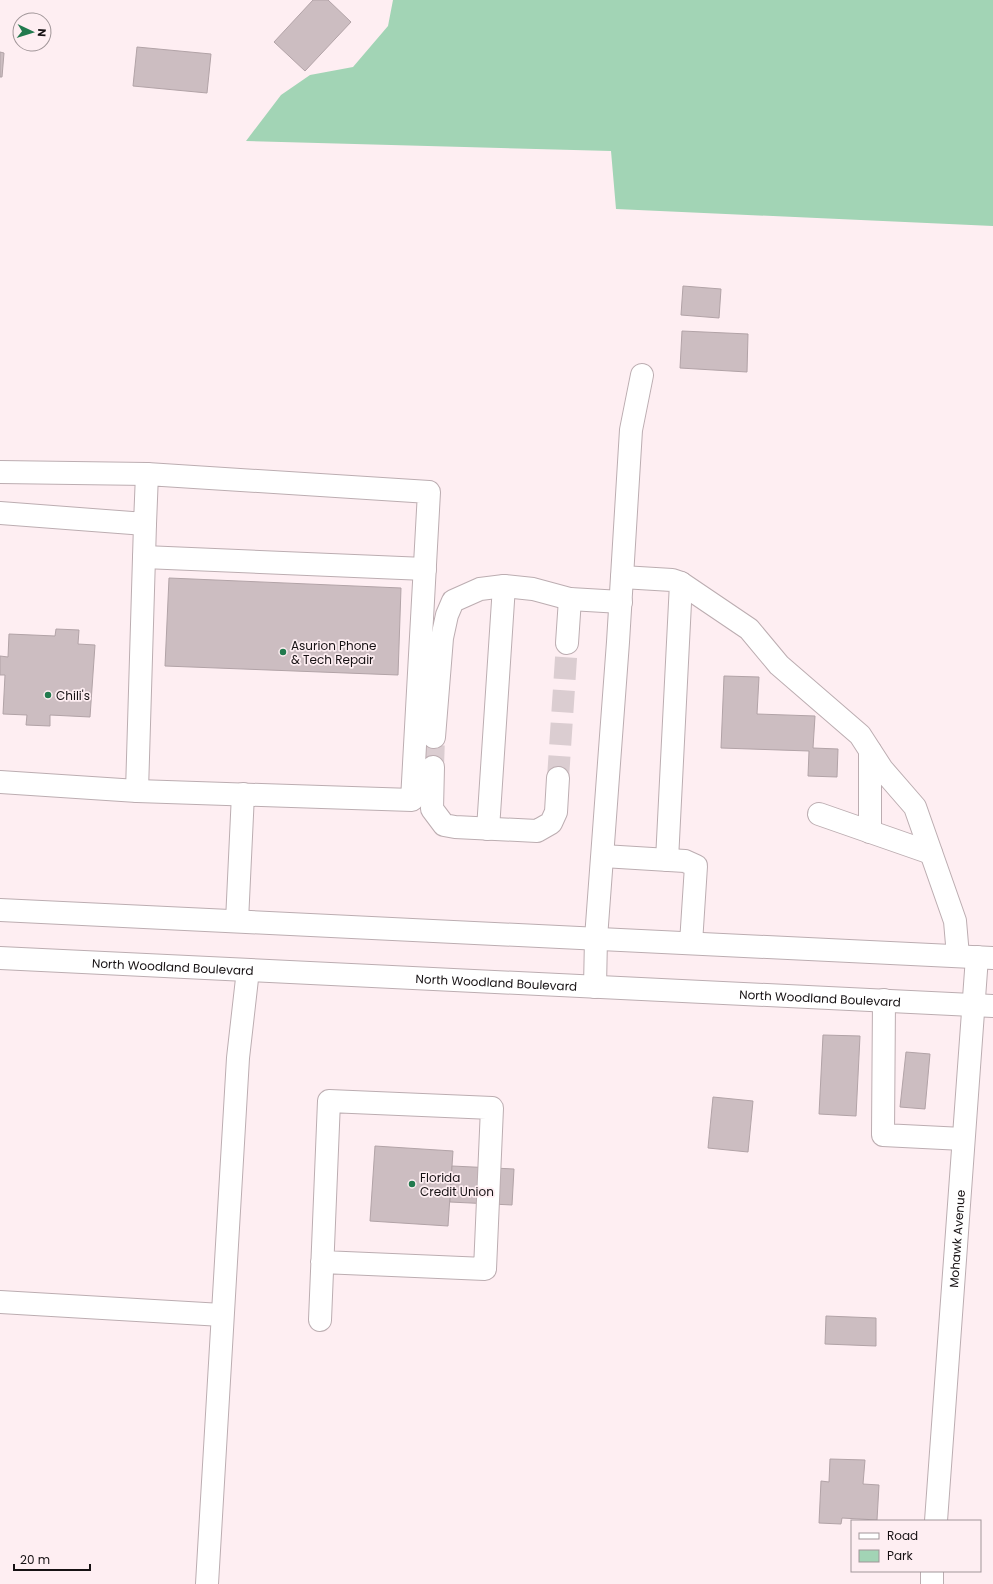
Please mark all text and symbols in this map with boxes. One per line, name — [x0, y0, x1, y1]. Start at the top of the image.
north arrow — [12, 12, 52, 52]
text: N — [34, 28, 50, 37]
place label: Asurion Phone & Tech Repair — [291, 637, 376, 668]
marker: Asurion Phone & Tech Repair — [278, 647, 288, 657]
place label: Chili's — [56, 687, 90, 704]
marker: Chili's — [43, 690, 53, 700]
street label: North Woodland Boulevard — [92, 954, 254, 979]
street label: North Woodland Boulevard — [415, 970, 578, 994]
street label: North Woodland Boulevard — [739, 985, 901, 1010]
place label: Florida Credit Union — [420, 1169, 494, 1200]
marker: Florida Credit Union — [407, 1179, 417, 1189]
street label: Mohawk Avenue — [944, 1189, 969, 1288]
legend — [851, 1520, 981, 1572]
text: Road — [887, 1527, 918, 1544]
scale bar — [14, 1546, 90, 1572]
text: Park — [887, 1547, 914, 1564]
text: 20 m — [20, 1551, 50, 1568]

